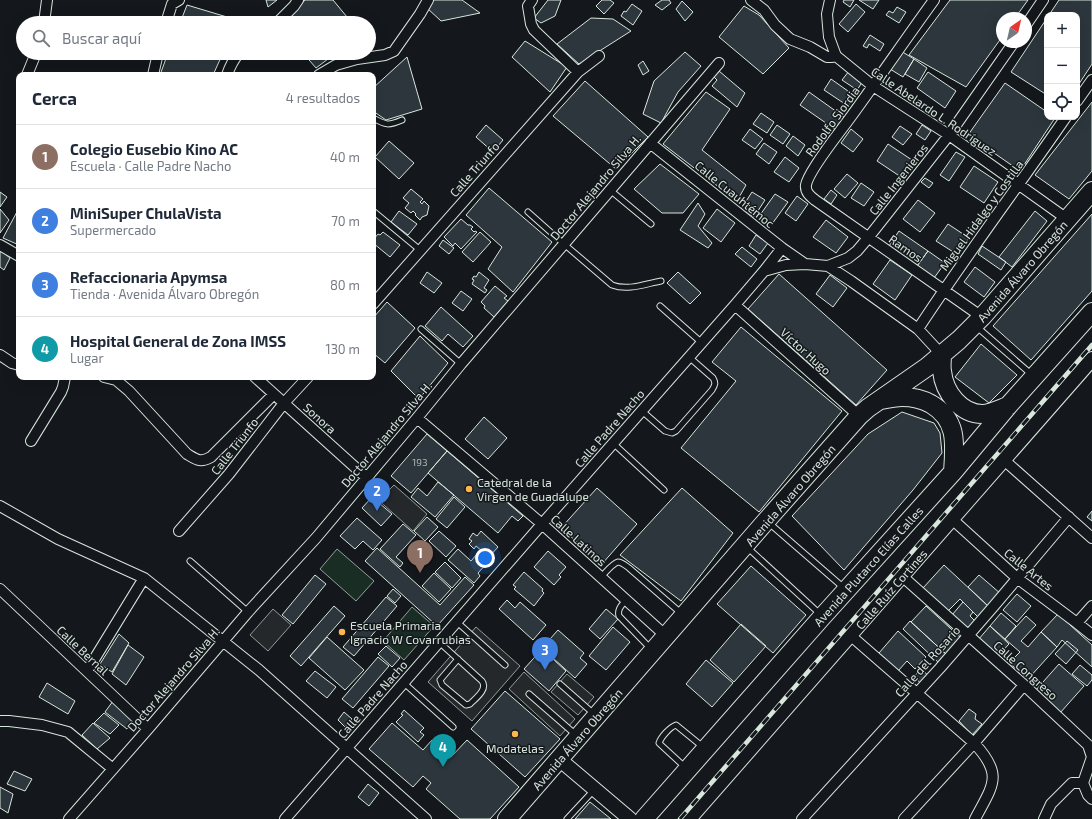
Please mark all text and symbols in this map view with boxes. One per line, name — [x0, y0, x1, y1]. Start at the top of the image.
north arrow — [996, 12, 1032, 48]
map controls — [1044, 12, 1080, 120]
button: + — [1044, 12, 1080, 48]
search box — [16, 16, 376, 60]
icon: search — [30, 27, 52, 49]
text: Buscar aquí — [62, 29, 141, 47]
button: − — [1044, 48, 1080, 84]
street label: Calle Abelardo L. Rodríguez — [869, 64, 999, 158]
street label: Rodolfo Siordia — [802, 83, 862, 159]
button: locate — [1044, 84, 1080, 120]
text: Cerca — [32, 88, 77, 108]
text: 4 resultados — [286, 90, 360, 106]
street label: Doctor Alejandro Silva H. — [547, 131, 644, 243]
street label: Calle Triunfo — [446, 139, 502, 199]
text: Colegio Eusebio Kino AC — [70, 140, 238, 158]
street label: Calle Ingenieros — [866, 140, 930, 218]
text: 1 — [42, 149, 48, 165]
text: 40 m — [330, 149, 360, 165]
street label: Miguel Hidalgo y Costilla — [936, 157, 1026, 273]
text: Escuela · Calle Padre Nacho — [70, 158, 231, 174]
street label: Calle Cuauhtémoc — [693, 158, 778, 230]
text: MiniSuper ChulaVista — [70, 204, 222, 222]
text: 2 — [41, 213, 49, 229]
text: 70 m — [331, 213, 360, 229]
street label: Avenida Álvaro Obregón — [974, 217, 1070, 325]
text: Supermercado — [70, 222, 156, 238]
street label: Ramos — [887, 232, 925, 264]
text: Refaccionaria Apymsa — [70, 268, 227, 286]
text: 3 — [41, 277, 49, 293]
text: 80 m — [330, 277, 360, 293]
text: Tienda · Avenida Álvaro Obregón — [70, 286, 259, 302]
street label: Víctor Hugo — [778, 325, 834, 377]
text: Hospital General de Zona IMSS — [70, 332, 286, 350]
text: 4 — [41, 341, 49, 357]
text: 130 m — [325, 341, 360, 357]
text: Lugar — [70, 350, 104, 366]
street label: Doctor Alejandro Silva H. — [338, 378, 435, 490]
street label: Calle Padre Nacho — [571, 386, 647, 470]
street label: Sonora — [301, 400, 339, 436]
street label: Calle Triunfo — [208, 415, 261, 477]
street label: Avenida Álvaro Obregón — [742, 441, 838, 549]
house number: 193 — [412, 456, 428, 468]
place label: Catedral de la Virgen de Guadalupe — [477, 475, 589, 503]
pin: 2 — [364, 478, 390, 511]
marker: Catedral de la Virgen de Guadalupe — [464, 484, 474, 494]
street label: Avenida Plutarco Elías Calles — [810, 503, 926, 629]
street label: Calle Latinos — [548, 511, 610, 569]
pin: 1 — [407, 540, 433, 573]
street label: Calle Artes — [1002, 545, 1056, 593]
street label: Calle Ruíz Cortines — [853, 546, 929, 632]
your location — [475, 548, 495, 568]
place label: Escuela Primaria Ignacio W Covarrubias — [350, 618, 471, 646]
street label: Calle Bernal — [54, 623, 112, 678]
street label: Calle del Rosario — [892, 623, 963, 699]
street label: Doctor Alejandro Silva H. — [124, 624, 223, 735]
marker: Escuela Primaria Ignacio W Covarrubias — [337, 627, 347, 637]
pin: 3 — [532, 637, 558, 670]
street label: Calle Congreso — [991, 638, 1061, 702]
street label: Calle Padre Nacho — [334, 657, 410, 741]
street label: Avenida Álvaro Obregón — [529, 685, 625, 793]
marker: Modatelas — [510, 729, 520, 739]
pin: 4 — [430, 734, 456, 767]
place label: Modatelas — [486, 741, 544, 755]

